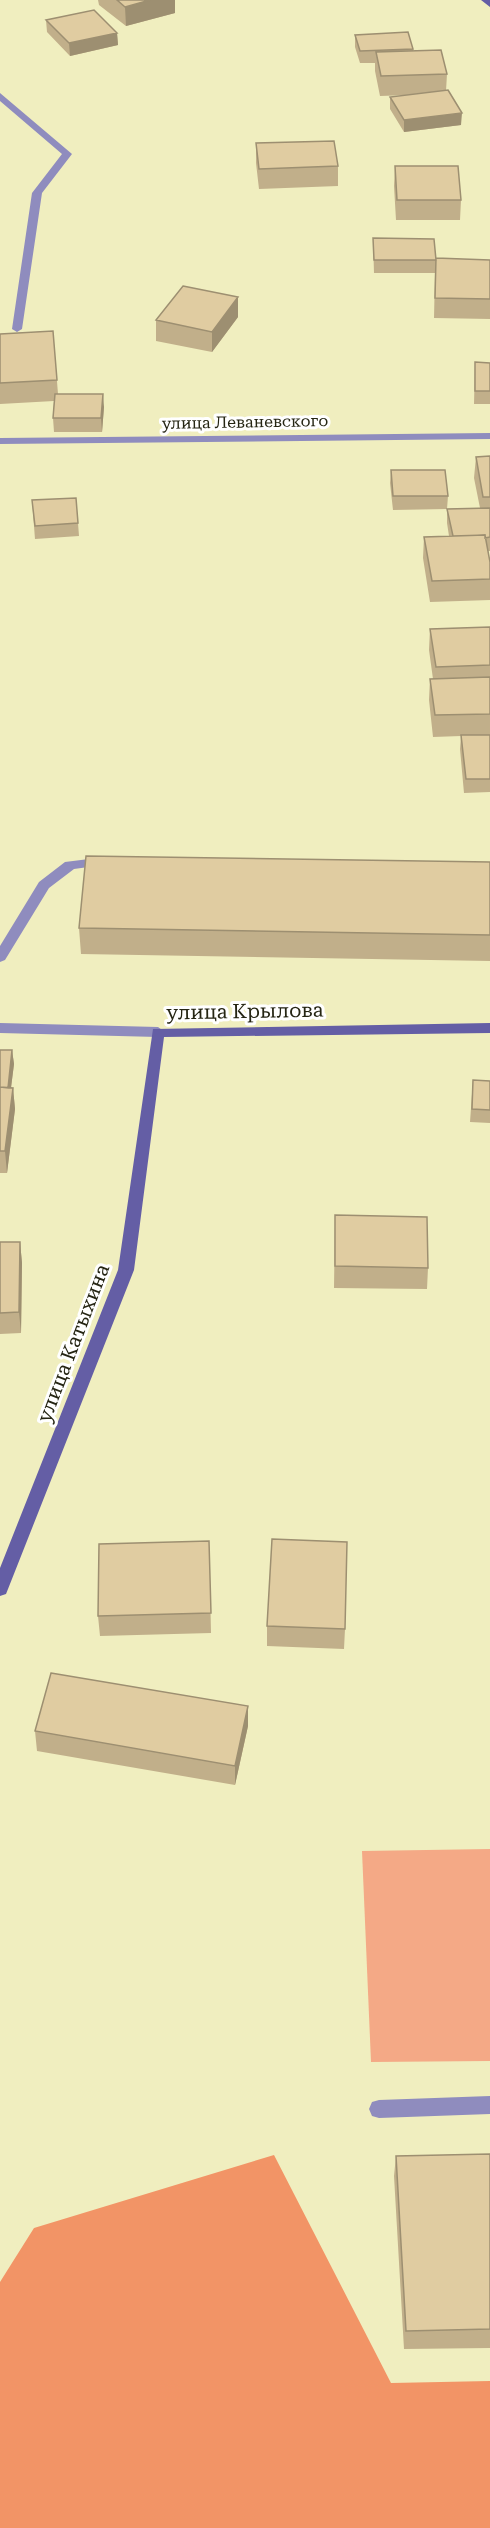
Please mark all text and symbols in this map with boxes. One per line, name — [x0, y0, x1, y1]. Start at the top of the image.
street label: улица Леваневского — [162, 411, 329, 433]
street label: улица Крылова — [166, 998, 324, 1024]
street label: улица Катыхина — [32, 1260, 114, 1425]

